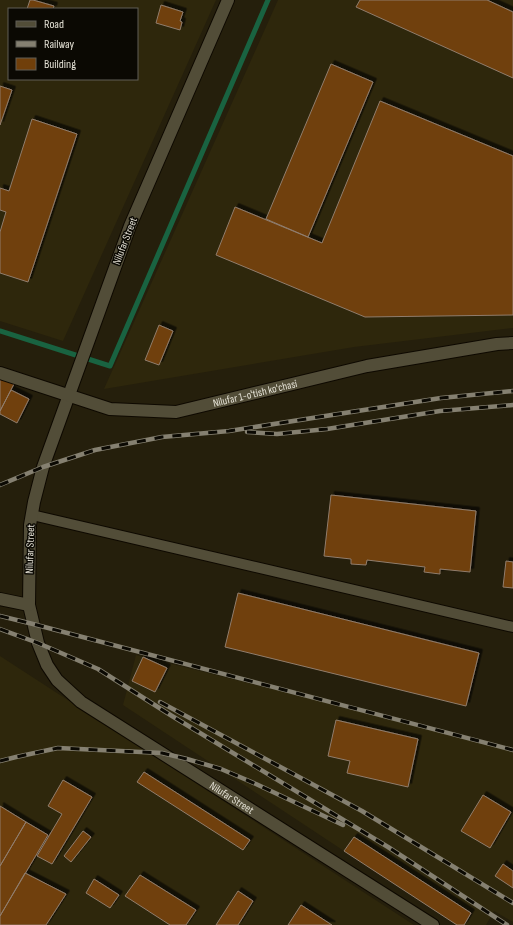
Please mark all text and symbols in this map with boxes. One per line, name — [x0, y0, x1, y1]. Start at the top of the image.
legend — [8, 8, 138, 80]
text: Road — [44, 17, 64, 32]
text: Railway — [44, 37, 75, 52]
text: Building — [44, 57, 76, 72]
street label: Nilufar Street — [110, 215, 140, 267]
street label: Nilufar 1-o'tish ko'chasi — [211, 377, 298, 409]
street label: Nilufar Street — [23, 523, 37, 574]
street label: Nilufar Street — [207, 779, 257, 817]

